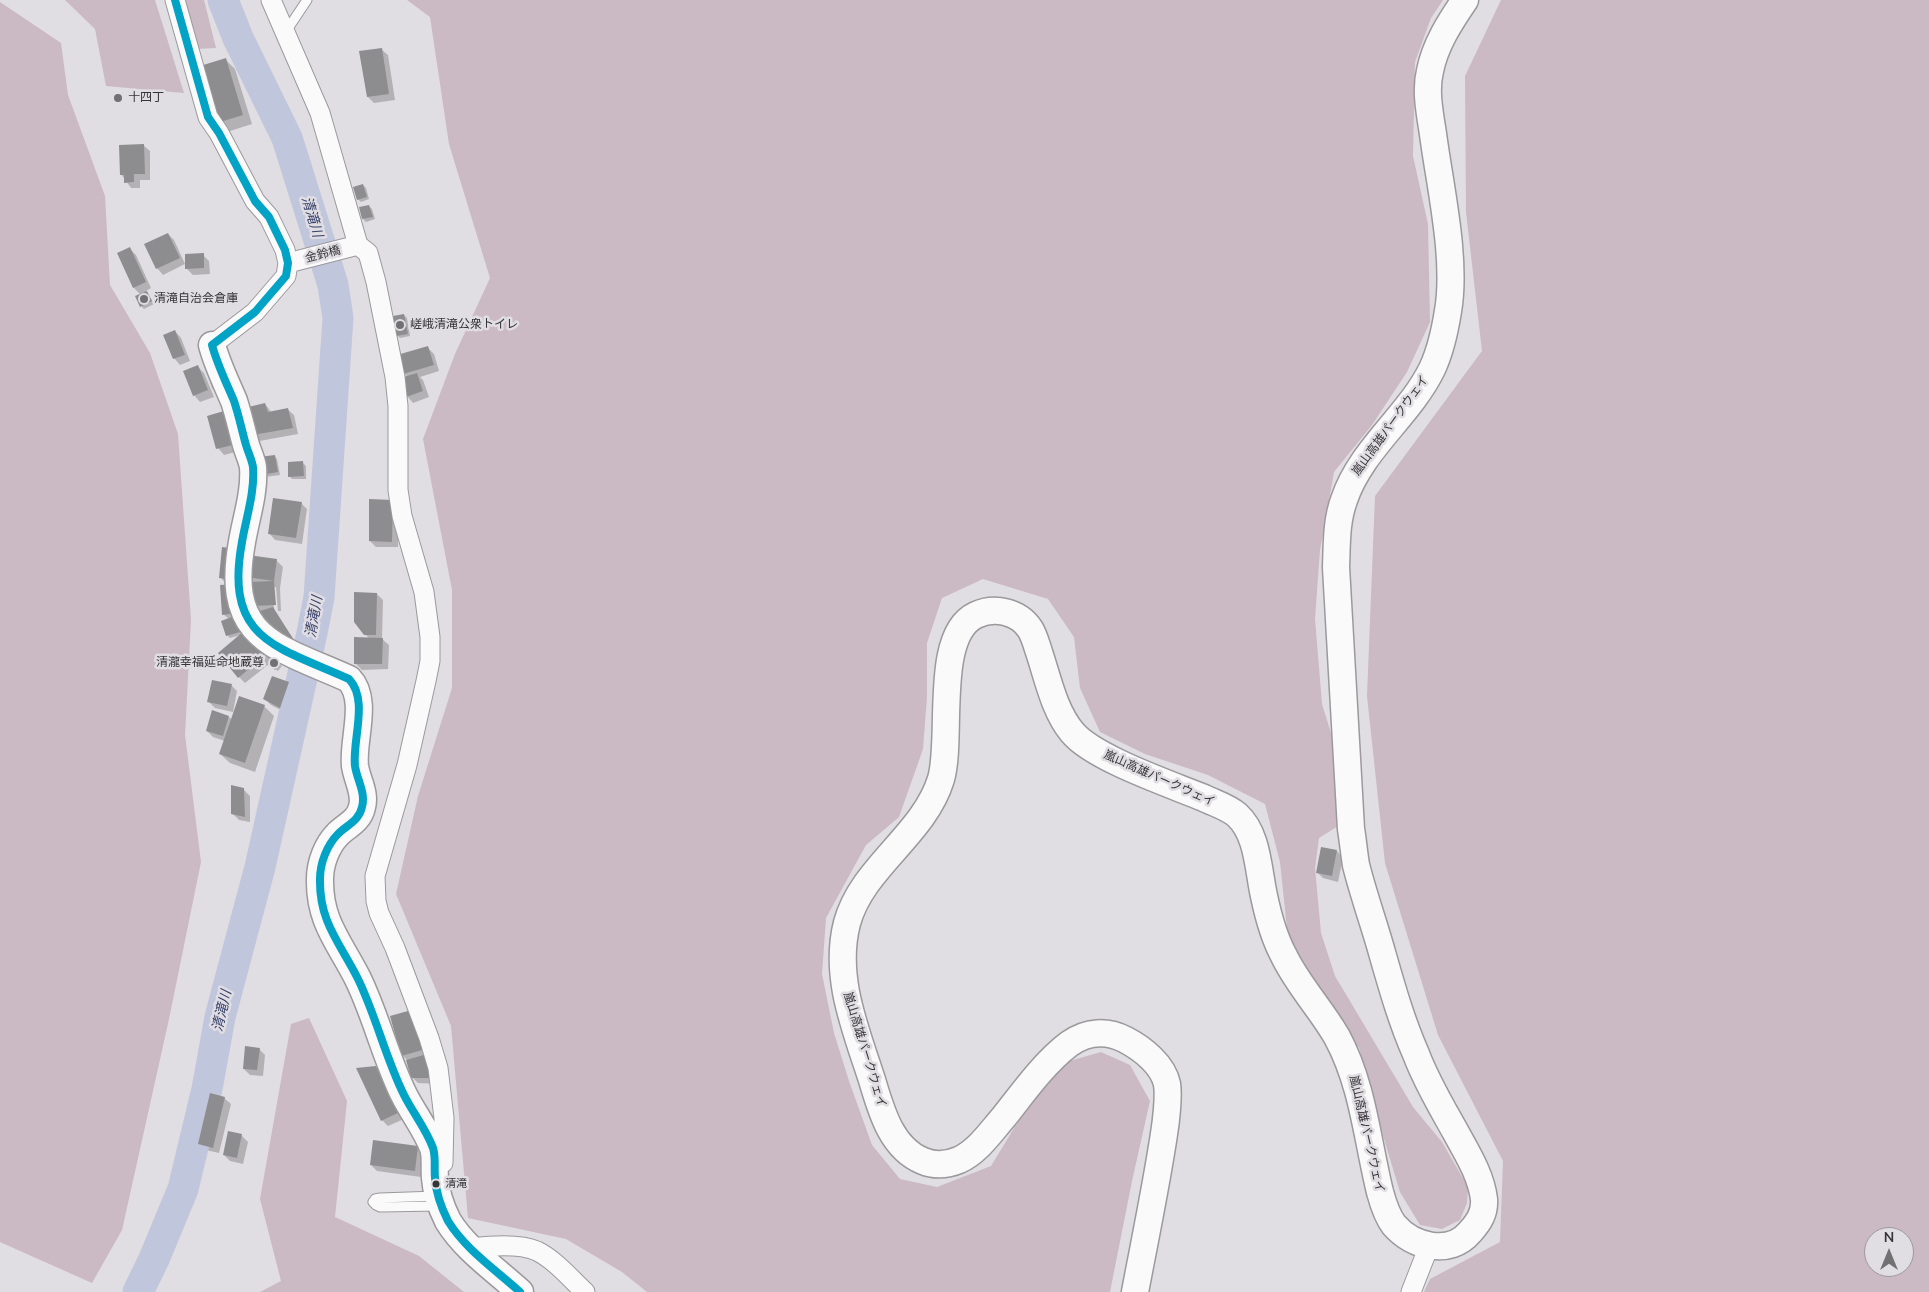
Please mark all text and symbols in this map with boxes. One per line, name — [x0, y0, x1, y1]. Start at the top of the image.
place label: 十四丁 — [128, 91, 164, 105]
marker: 十四丁 — [112, 92, 124, 104]
water label: 清滝川 — [297, 194, 325, 240]
street label: 金鈴橋 — [304, 244, 342, 266]
place label: 清滝自治会倉庫 — [154, 292, 238, 306]
marker: 清滝自治会倉庫 — [138, 293, 150, 305]
place label: 嵯峨清滝公衆トイレ — [410, 318, 518, 332]
marker: 嵯峨清滝公衆トイレ — [394, 319, 406, 331]
street label: 嵐山高雄パークウェイ — [1350, 373, 1432, 479]
water label: 清滝川 — [303, 595, 327, 639]
place label: 清瀧幸福延命地蔵尊 — [156, 656, 264, 670]
marker: 清瀧幸福延命地蔵尊 — [268, 657, 280, 669]
street label: 嵐山高雄パークウェイ — [1101, 748, 1217, 810]
water label: 清滝川 — [210, 989, 236, 1033]
street label: 嵐山高雄パークウェイ — [840, 991, 888, 1109]
street label: 嵐山高雄パークウェイ — [1345, 1074, 1387, 1194]
place label: 清滝 — [445, 1177, 467, 1191]
marker: 清滝 — [431, 1179, 441, 1189]
north arrow — [1864, 1227, 1914, 1277]
text: N — [1884, 1228, 1894, 1247]

